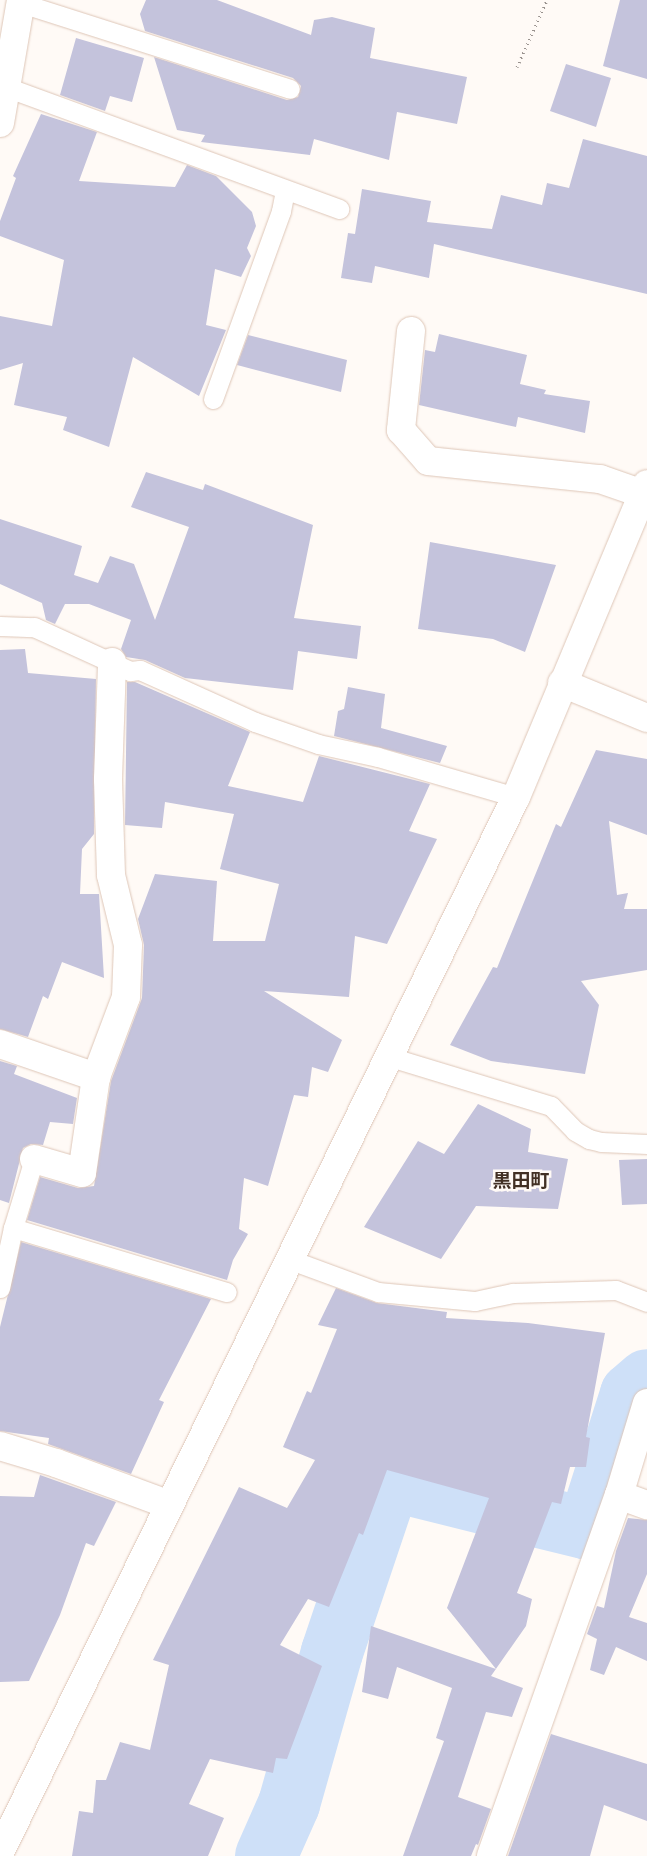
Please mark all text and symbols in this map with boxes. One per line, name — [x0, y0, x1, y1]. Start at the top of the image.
district label: 黒田町 — [493, 1170, 549, 1192]

